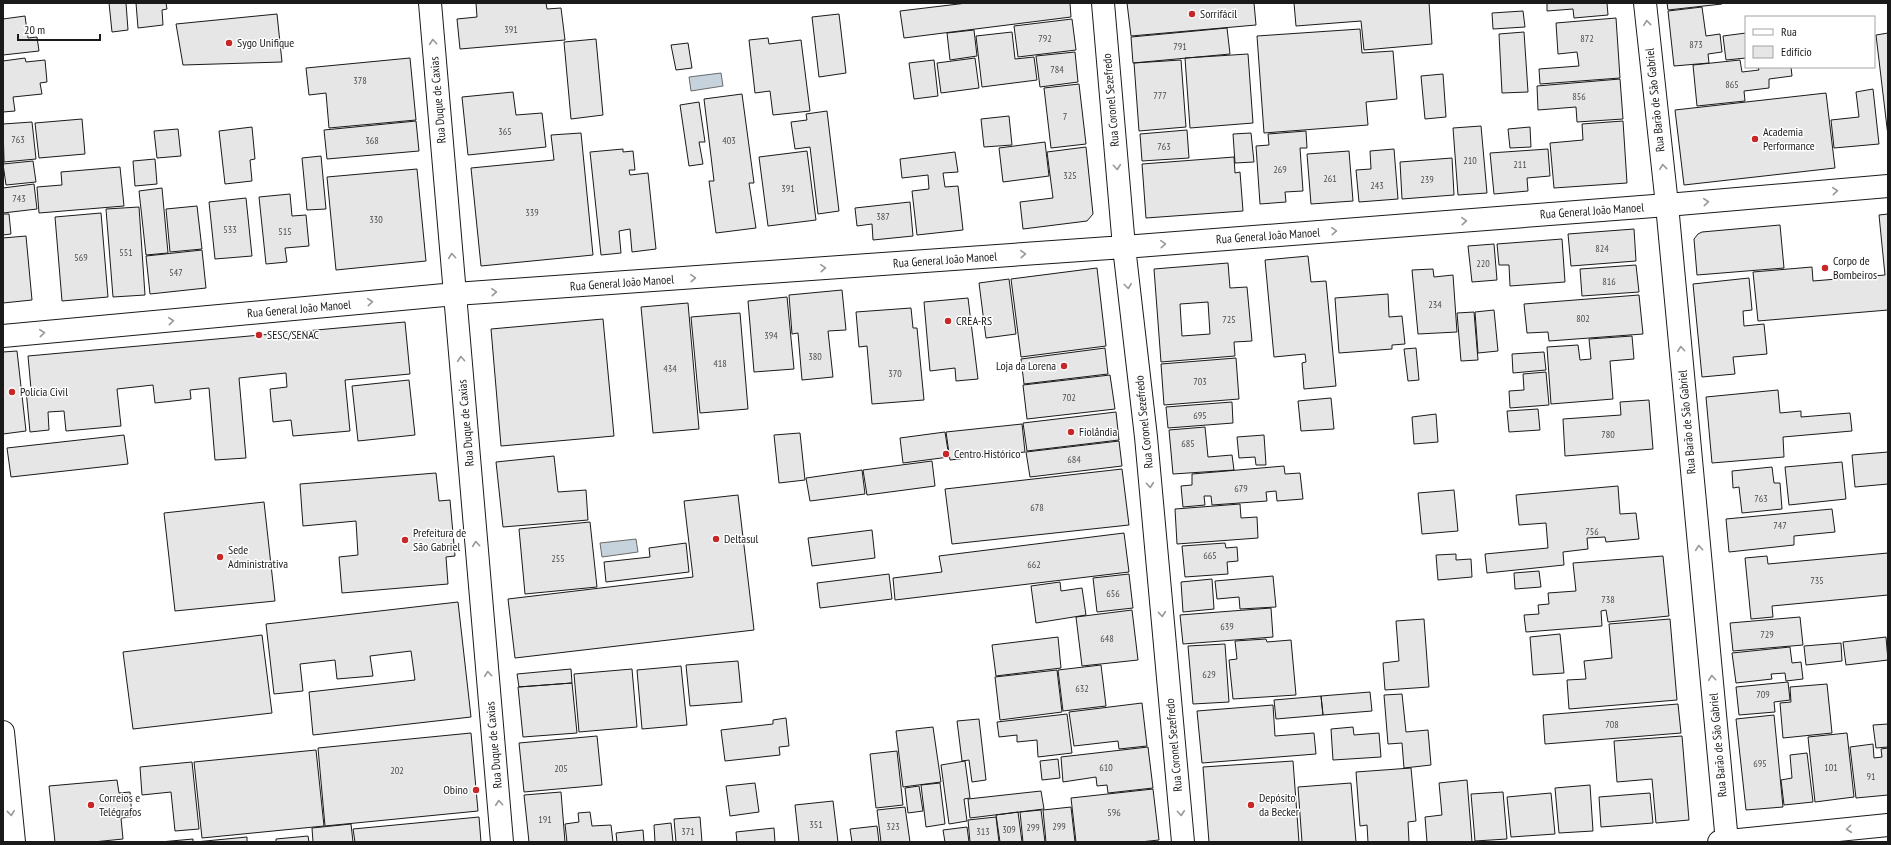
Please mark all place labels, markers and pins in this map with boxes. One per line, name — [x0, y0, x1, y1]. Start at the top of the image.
place label: Sorrifácil — [1200, 6, 1237, 21]
marker: Sorrifácil — [1187, 9, 1197, 19]
place label: Sygo Unifique — [237, 35, 294, 50]
marker: Sygo Unifique — [224, 38, 234, 48]
place label: Academia Performance — [1763, 124, 1815, 153]
marker: Academia Performance — [1750, 134, 1760, 144]
place label: Corpo de Bombeiros — [1833, 253, 1877, 282]
marker: Corpo de Bombeiros — [1820, 263, 1830, 273]
place label: CREA-RS — [956, 313, 992, 328]
marker: CREA-RS — [943, 316, 953, 326]
place label: SESC/SENAC — [267, 327, 320, 342]
marker: SESC/SENAC — [254, 330, 264, 340]
place label: Loja da Lorena — [996, 358, 1056, 373]
marker: Loja da Lorena — [1059, 361, 1069, 371]
place label: Polícia Civil — [20, 384, 68, 399]
marker: Polícia Civil — [7, 387, 17, 397]
place label: Fiolândia — [1079, 424, 1117, 439]
marker: Fiolândia — [1066, 427, 1076, 437]
place label: Centro Histórico — [954, 446, 1020, 461]
marker: Centro Histórico — [941, 449, 951, 459]
place label: Prefeitura de São Gabriel — [413, 525, 466, 554]
place label: Deltasul — [724, 531, 758, 546]
marker: Deltasul — [711, 534, 721, 544]
marker: Prefeitura de São Gabriel — [400, 535, 410, 545]
place label: Sede Administrativa — [228, 542, 288, 571]
marker: Sede Administrativa — [215, 552, 225, 562]
place label: Obino — [443, 782, 468, 797]
marker: Obino — [471, 785, 481, 795]
place label: Correios e Telégrafos — [99, 790, 141, 819]
place label: Depósito da Becker — [1259, 790, 1300, 819]
marker: Correios e Telégrafos — [86, 800, 96, 810]
marker: Depósito da Becker — [1246, 800, 1256, 810]

